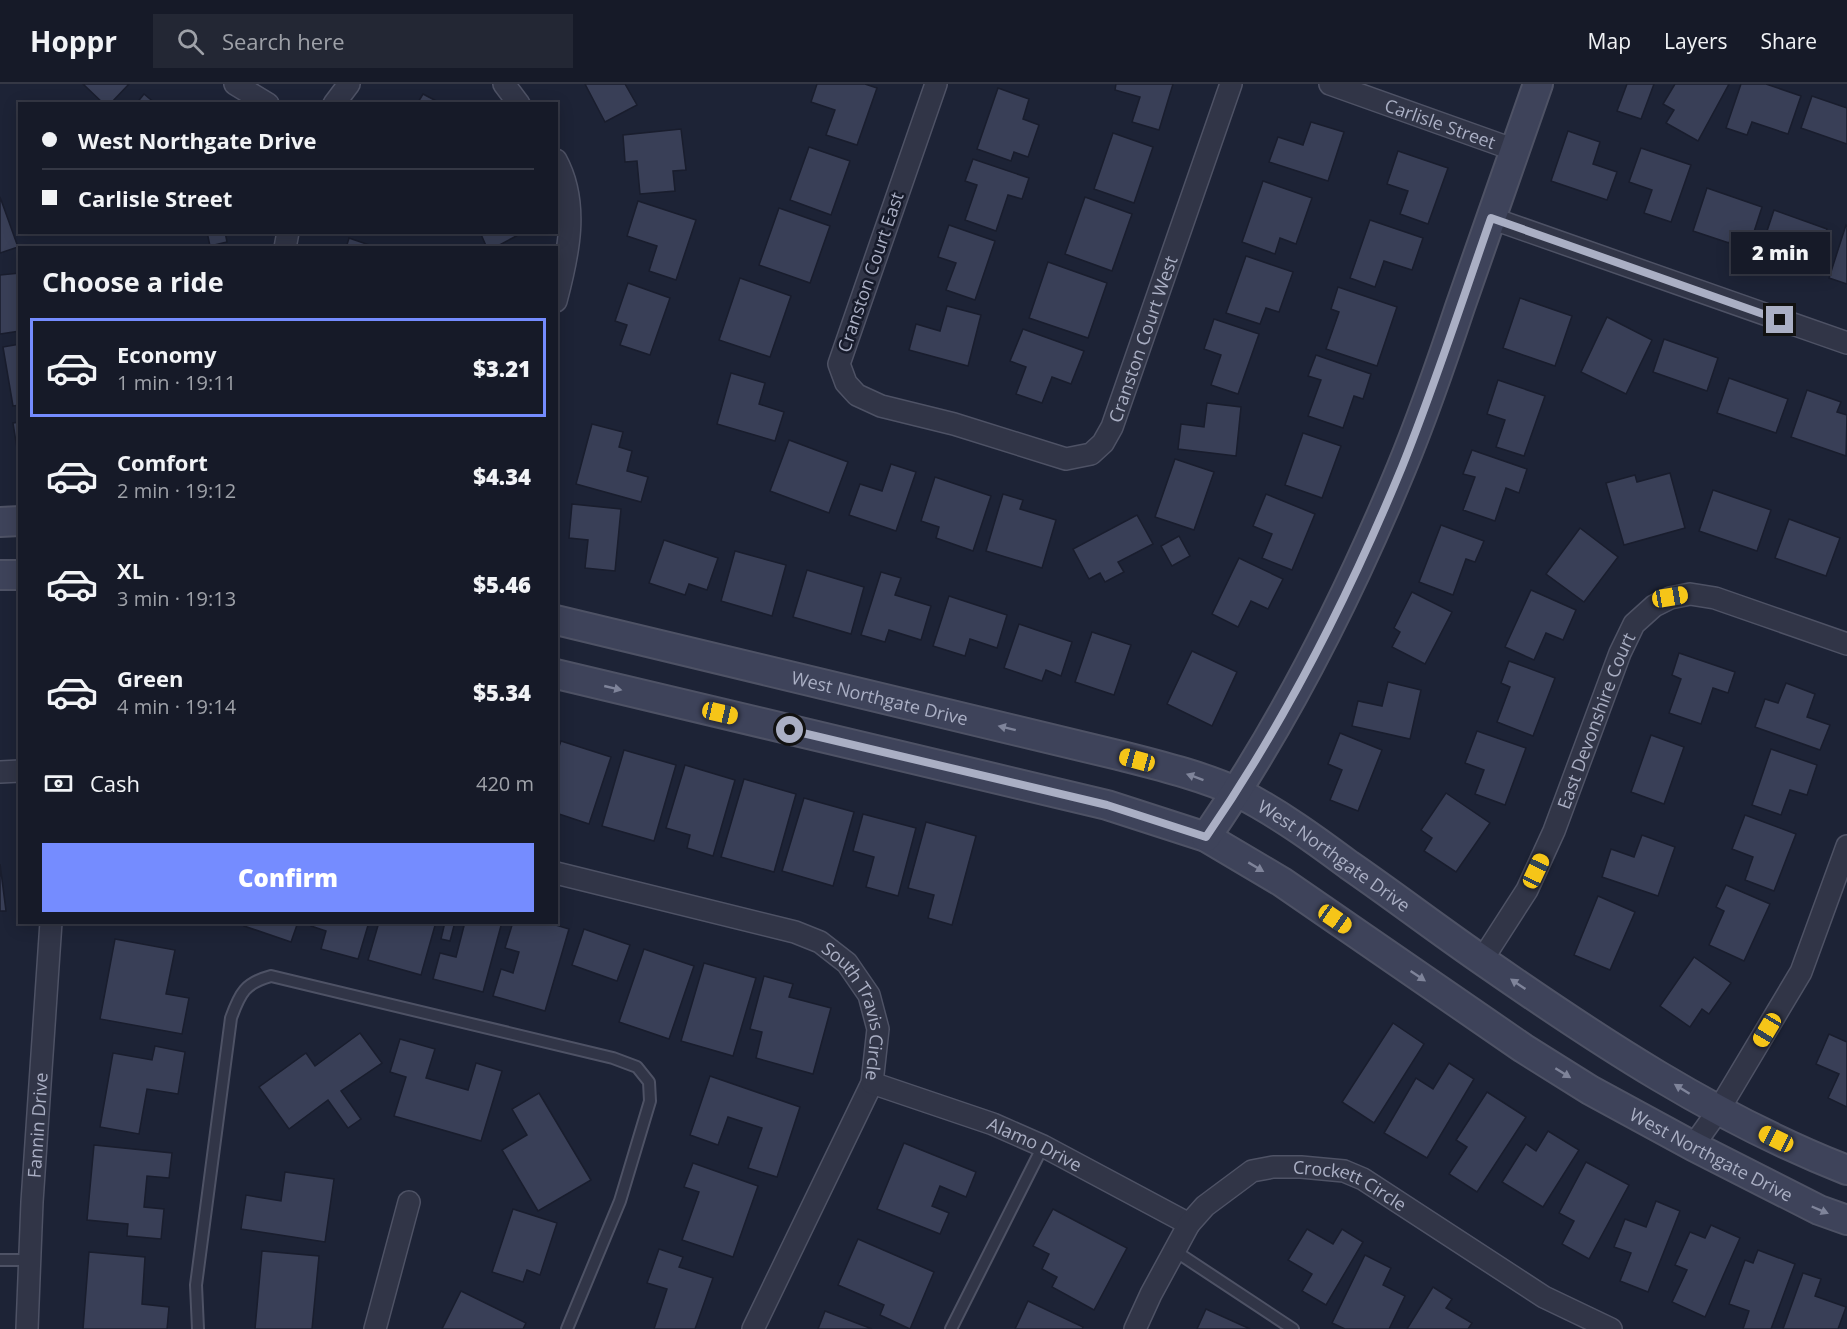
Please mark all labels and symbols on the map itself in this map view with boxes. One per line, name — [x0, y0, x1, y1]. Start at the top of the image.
street label: Carlisle Street — [1382, 93, 1499, 154]
street label: Cranston Court East — [831, 189, 909, 355]
callout: 2 min — [1730, 233, 1830, 275]
street label: Cranston Court West — [1103, 253, 1182, 426]
route end — [1766, 306, 1793, 333]
car — [1651, 585, 1689, 609]
street label: East Devonshire Court — [1551, 628, 1640, 812]
street label: West Northgate Drive — [789, 665, 970, 731]
one-way arrow — [604, 683, 623, 693]
car — [700, 700, 740, 726]
route start — [776, 716, 803, 743]
one-way arrow — [998, 723, 1016, 733]
car — [1117, 747, 1157, 773]
one-way arrow — [1186, 772, 1204, 782]
street label: West Northgate Drive — [1254, 794, 1415, 917]
car — [1520, 851, 1552, 891]
one-way arrow — [1248, 862, 1265, 873]
car — [1315, 901, 1355, 937]
street label: South Travis Circle — [817, 936, 890, 1082]
one-way arrow — [1410, 970, 1426, 982]
one-way arrow — [1510, 978, 1526, 990]
car — [1750, 1010, 1784, 1050]
one-way arrow — [1555, 1067, 1571, 1078]
street label: Fannin Drive — [22, 1072, 53, 1179]
one-way arrow — [1674, 1083, 1690, 1094]
street label: West Northgate Drive — [1626, 1102, 1797, 1207]
street label: Alamo Drive — [984, 1111, 1086, 1177]
car — [1756, 1123, 1796, 1155]
street label: Crockett Circle — [1293, 1155, 1411, 1216]
one-way arrow — [1812, 1205, 1830, 1215]

